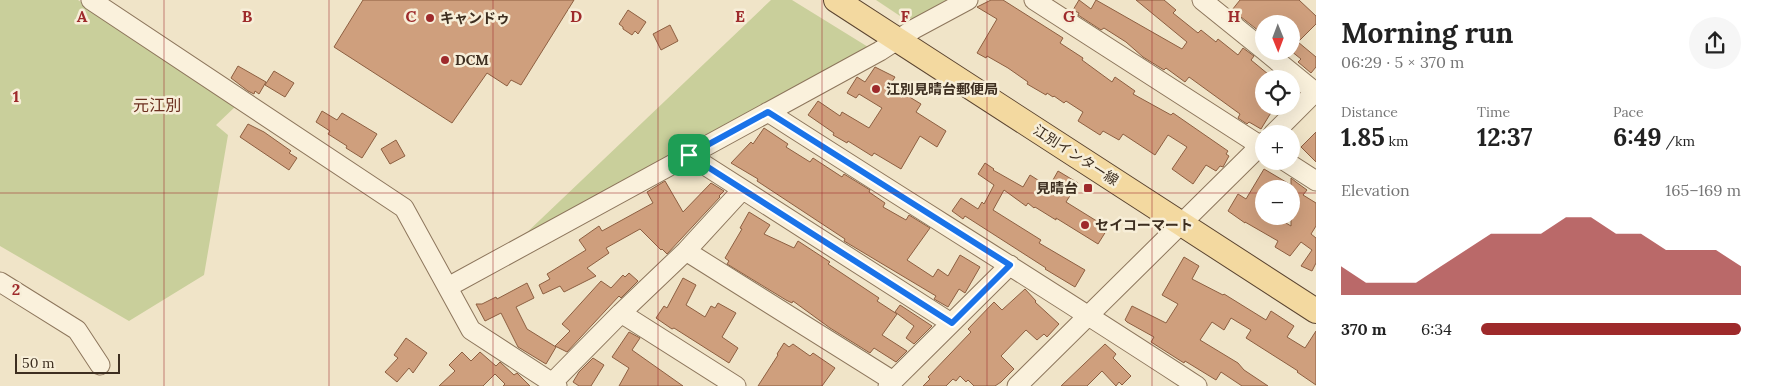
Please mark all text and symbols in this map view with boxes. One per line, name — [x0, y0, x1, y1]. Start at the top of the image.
text: A — [77, 6, 88, 26]
text: B — [242, 6, 253, 26]
text: C — [405, 6, 417, 26]
text: D — [570, 6, 582, 26]
text: E — [735, 6, 745, 26]
text: F — [900, 6, 910, 26]
text: G — [1063, 6, 1075, 26]
text: H — [1228, 6, 1241, 26]
place label: キャンドゥ — [440, 9, 510, 27]
marker: キャンドゥ — [424, 12, 436, 24]
north arrow — [1255, 15, 1300, 60]
map controls — [1255, 15, 1300, 225]
text: Morning run — [1341, 15, 1513, 51]
button: share — [1689, 17, 1741, 69]
place label: DCM — [455, 51, 489, 69]
text: 06:29 · 5 × 370 m — [1341, 52, 1464, 72]
marker: DCM — [439, 54, 451, 66]
button: locate — [1255, 70, 1300, 115]
place label: 江別見晴台郵便局 — [886, 80, 998, 98]
marker: 江別見晴台郵便局 — [870, 83, 882, 95]
text: 1 — [13, 86, 19, 106]
district label: 元江別 — [133, 95, 181, 115]
text: Distance — [1341, 103, 1398, 121]
text: Time — [1477, 103, 1510, 121]
text: Pace — [1613, 103, 1644, 121]
street label: 江別インター線 — [1030, 121, 1122, 189]
text: 1.85 — [1341, 121, 1385, 153]
text: 12:37 — [1477, 121, 1532, 153]
text: 6:49 — [1613, 121, 1662, 153]
button: + — [1255, 125, 1300, 170]
text: km — [1385, 132, 1409, 150]
text: /km — [1662, 132, 1695, 150]
pin — [668, 134, 710, 176]
icon: arrive — [675, 141, 703, 169]
place label: 見晴台 — [1036, 179, 1078, 197]
button: − — [1255, 180, 1300, 225]
text: Elevation — [1341, 180, 1410, 200]
text: 165–169 m — [1665, 180, 1741, 200]
marker: 見晴台 — [1082, 182, 1094, 194]
place label: セイコーマート — [1095, 216, 1193, 234]
marker: セイコーマート — [1079, 219, 1091, 231]
text: 2 — [12, 279, 20, 299]
text: 370 m — [1341, 319, 1387, 339]
text: 6:34 — [1421, 319, 1452, 339]
scale bar — [15, 351, 120, 374]
text: 50 m — [22, 354, 55, 372]

